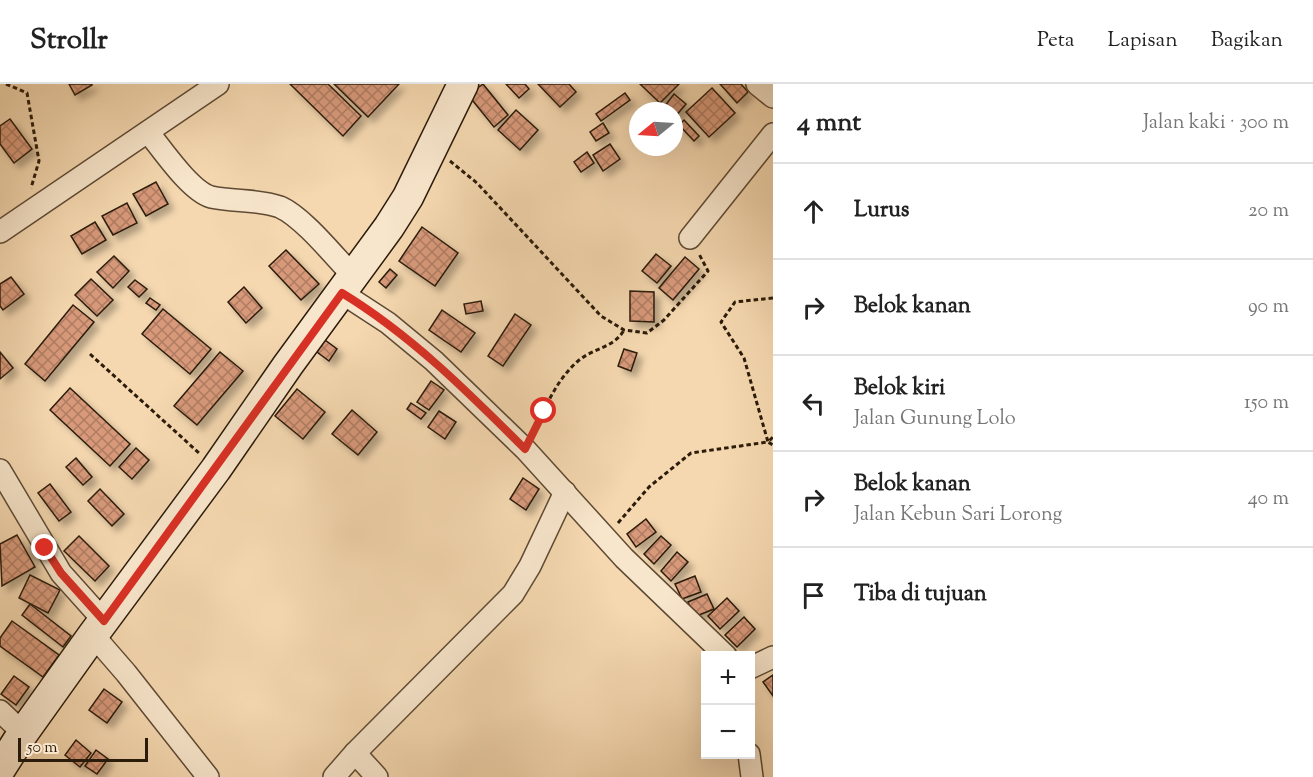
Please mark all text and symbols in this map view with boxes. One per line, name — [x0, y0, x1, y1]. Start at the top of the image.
text: Strollr — [30, 21, 108, 61]
text: Peta — [1037, 26, 1075, 56]
text: Lapisan — [1108, 26, 1178, 56]
text: Bagikan — [1211, 26, 1283, 56]
north arrow — [629, 102, 683, 156]
text: 4 mnt — [797, 105, 861, 142]
text: Jalan kaki · 300 m — [1143, 109, 1289, 138]
icon: ahead — [797, 195, 830, 228]
text: Lurus — [854, 195, 910, 227]
text: 20 m — [1248, 197, 1289, 226]
icon: right — [797, 291, 830, 324]
text: Belok kanan — [854, 291, 971, 323]
text: 90 m — [1248, 293, 1289, 322]
text: Belok kiri — [854, 373, 945, 405]
icon: left — [797, 387, 830, 420]
text: 150 m — [1244, 389, 1289, 418]
route start — [530, 397, 556, 423]
text: Jalan Gunung Lolo — [854, 405, 1016, 434]
text: Belok kanan — [854, 469, 971, 501]
icon: right — [797, 483, 830, 516]
text: 40 m — [1248, 485, 1289, 514]
text: Jalan Kebun Sari Lorong — [854, 501, 1062, 530]
route end — [31, 534, 57, 560]
icon: arrive — [797, 579, 830, 612]
text: Tiba di tujuan — [854, 579, 987, 611]
map controls — [701, 651, 755, 759]
button: + — [701, 651, 755, 705]
button: − — [701, 705, 755, 759]
scale bar — [18, 735, 148, 762]
text: 50 m — [27, 737, 58, 760]

